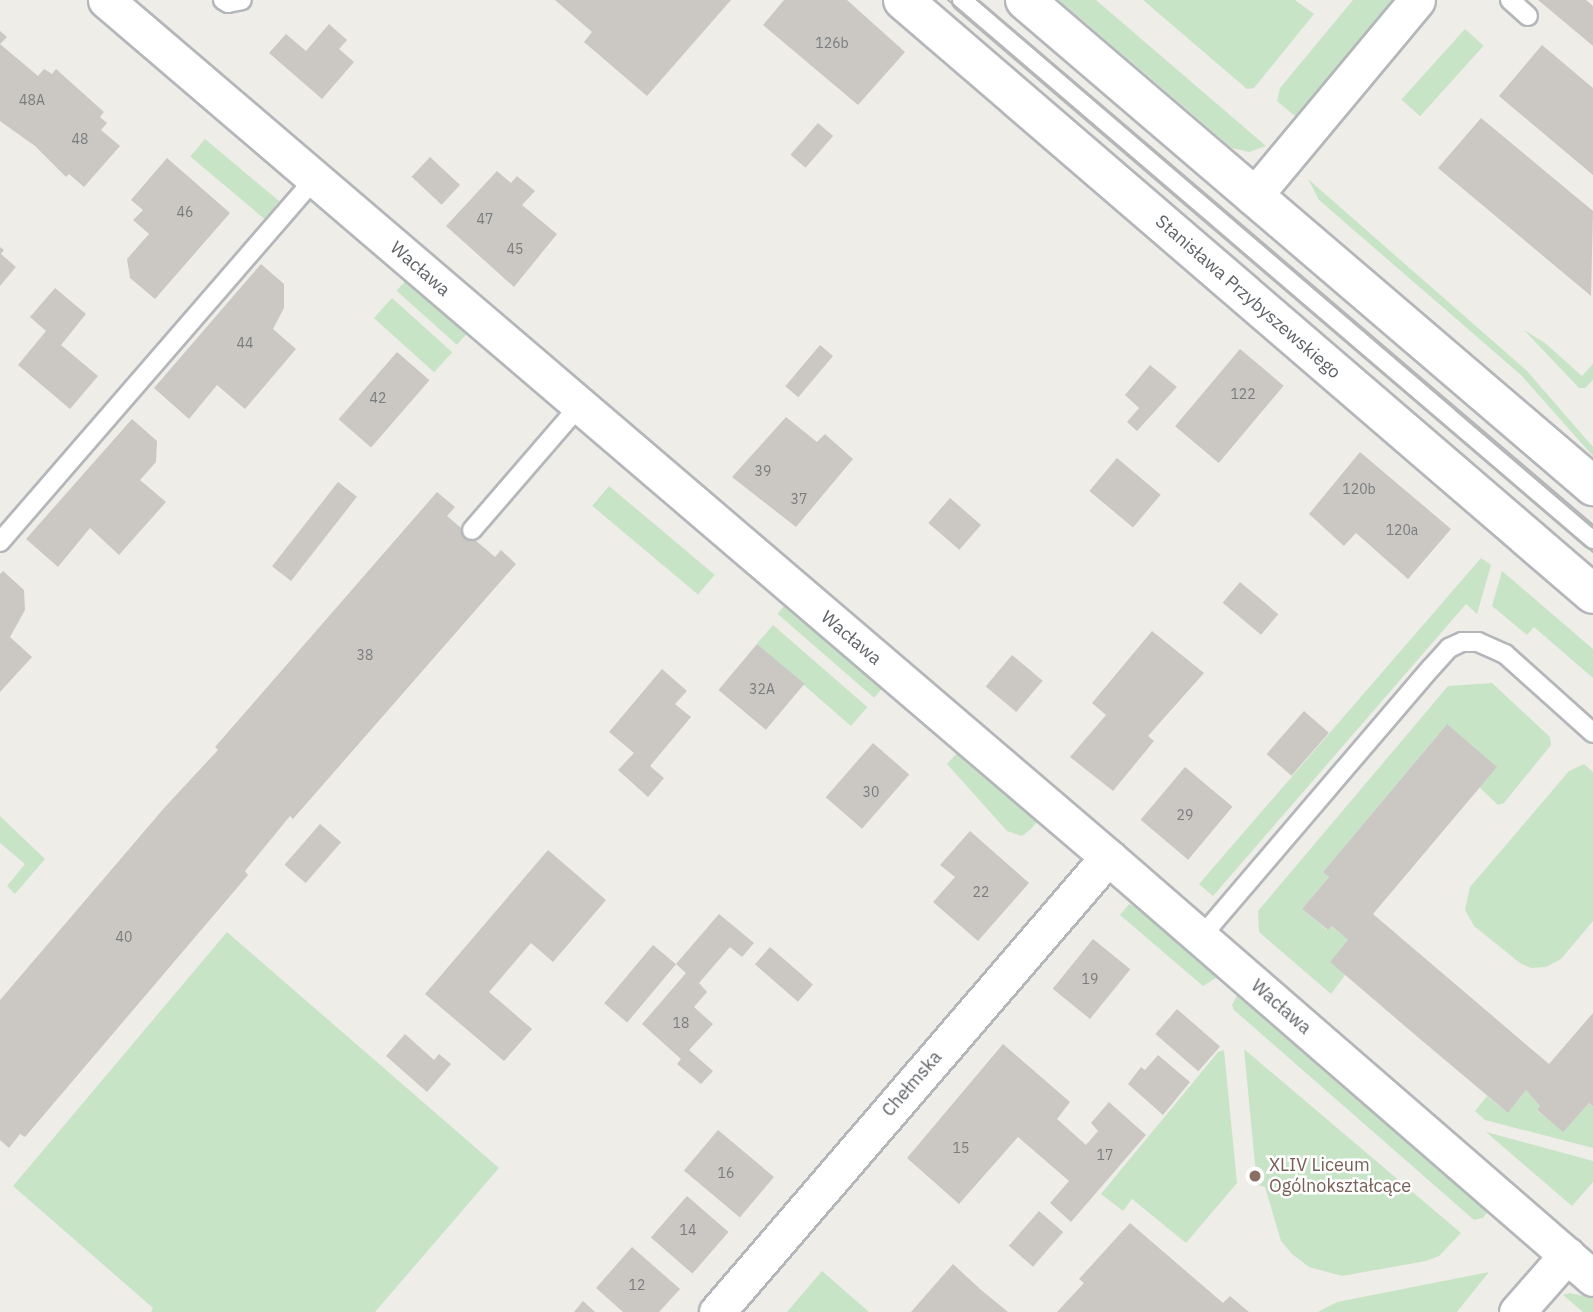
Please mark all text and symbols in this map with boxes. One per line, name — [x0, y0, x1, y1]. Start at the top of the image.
house number: 126b — [815, 35, 849, 51]
house number: 48A — [19, 92, 45, 108]
house number: 48 — [72, 131, 88, 147]
house number: 46 — [177, 204, 193, 220]
house number: 47 — [477, 211, 493, 227]
street label: Stanisława Przybyszewskiego — [1151, 211, 1345, 383]
street label: Wacława — [386, 237, 454, 301]
house number: 45 — [507, 241, 523, 257]
house number: 44 — [237, 335, 253, 351]
house number: 122 — [1230, 386, 1256, 402]
house number: 42 — [370, 390, 386, 406]
house number: 39 — [755, 463, 771, 479]
house number: 120b — [1342, 481, 1376, 497]
house number: 37 — [791, 491, 807, 507]
house number: 120a — [1386, 522, 1418, 538]
street label: Wacława — [816, 606, 886, 670]
house number: 38 — [357, 647, 373, 663]
house number: 32A — [749, 681, 775, 697]
house number: 30 — [863, 784, 879, 800]
house number: 29 — [1177, 807, 1193, 823]
house number: 22 — [973, 884, 989, 900]
house number: 40 — [116, 929, 132, 945]
house number: 19 — [1082, 971, 1098, 987]
street label: Wacława — [1247, 975, 1315, 1039]
house number: 18 — [673, 1015, 689, 1031]
street label: Chełmska — [878, 1047, 946, 1121]
house number: 15 — [953, 1140, 969, 1156]
house number: 17 — [1097, 1147, 1113, 1163]
place label: XLIV Liceum Ogólnokształcące — [1269, 1155, 1411, 1198]
house number: 16 — [718, 1165, 734, 1181]
marker: XLIV Liceum Ogólnokształcące — [1247, 1168, 1263, 1184]
house number: 14 — [680, 1222, 696, 1238]
house number: 12 — [629, 1277, 645, 1293]

